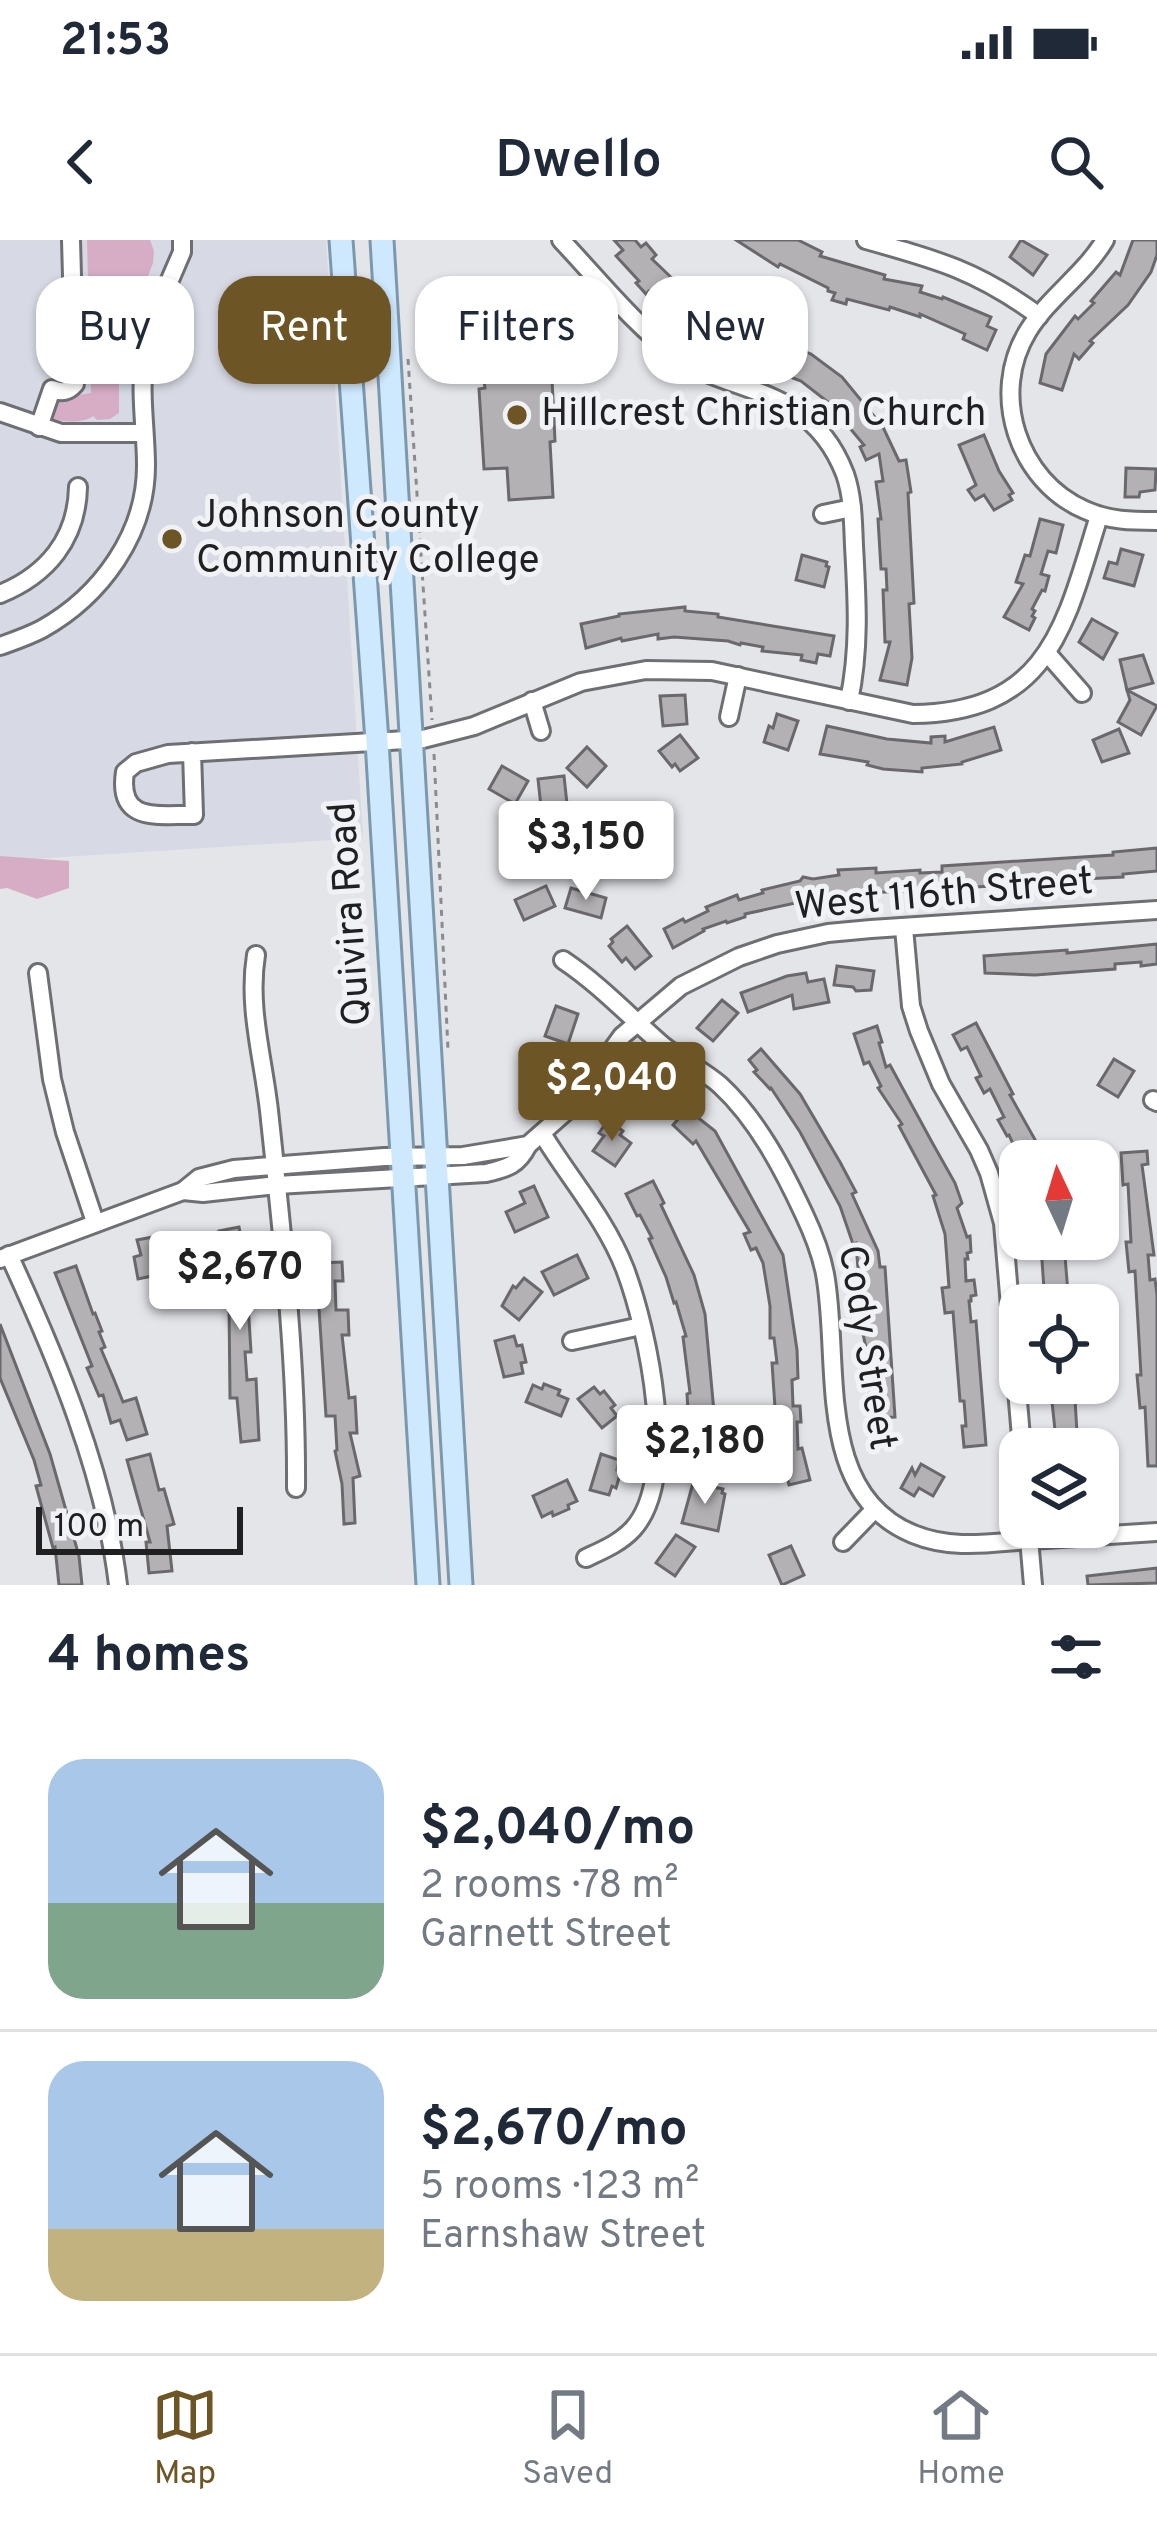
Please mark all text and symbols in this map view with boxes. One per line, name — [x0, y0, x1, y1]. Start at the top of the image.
text: 21:53 — [60, 14, 171, 71]
text: Dwello — [495, 128, 662, 197]
icon: back — [48, 129, 114, 195]
icon: search — [1043, 129, 1109, 195]
chip: Buy — [36, 276, 194, 384]
chip: Rent — [218, 276, 391, 384]
chip: Filters — [415, 276, 618, 384]
chip: New — [642, 276, 808, 384]
place label: Hillcrest Christian Church — [541, 391, 986, 440]
marker: Hillcrest Christian Church — [504, 402, 530, 428]
place label: Johnson County Community College — [196, 493, 540, 587]
marker: Johnson County Community College — [159, 526, 185, 552]
street label: Quivira Road — [320, 800, 384, 1028]
pin: $3,150 — [488, 801, 684, 903]
text: $3,150 — [526, 815, 646, 864]
street label: West 116th Street — [793, 859, 1095, 933]
pin: $2,040 — [514, 1042, 710, 1144]
text: $2,040 — [545, 1056, 679, 1105]
north arrow — [999, 1140, 1119, 1260]
map controls — [999, 1140, 1119, 1548]
pin: $2,670 — [142, 1231, 338, 1333]
street label: Cody Street — [825, 1242, 905, 1454]
text: $2,670 — [176, 1245, 304, 1294]
button: locate — [999, 1284, 1119, 1404]
pin: $2,180 — [607, 1405, 803, 1507]
text: $2,180 — [644, 1419, 766, 1468]
button: layers — [999, 1428, 1119, 1548]
scale bar — [36, 1501, 243, 1554]
text: 100 m — [54, 1507, 144, 1549]
icon: filters — [1043, 1624, 1109, 1690]
text: 4 homes — [48, 1625, 250, 1690]
text: $2,040/mo — [420, 1798, 695, 1863]
icon: home — [144, 1807, 288, 1951]
text: 2 rooms · 78 m² — [420, 1863, 679, 1912]
text: Garnett Street — [420, 1912, 671, 1961]
text: $2,670/mo — [420, 2099, 688, 2164]
icon: home — [144, 2109, 288, 2253]
text: 5 rooms · 123 m² — [420, 2164, 699, 2213]
text: Earnshaw Street — [420, 2213, 706, 2262]
tab: Map — [152, 2382, 218, 2496]
tab: Saved — [522, 2382, 613, 2496]
tab: Home — [917, 2382, 1005, 2496]

